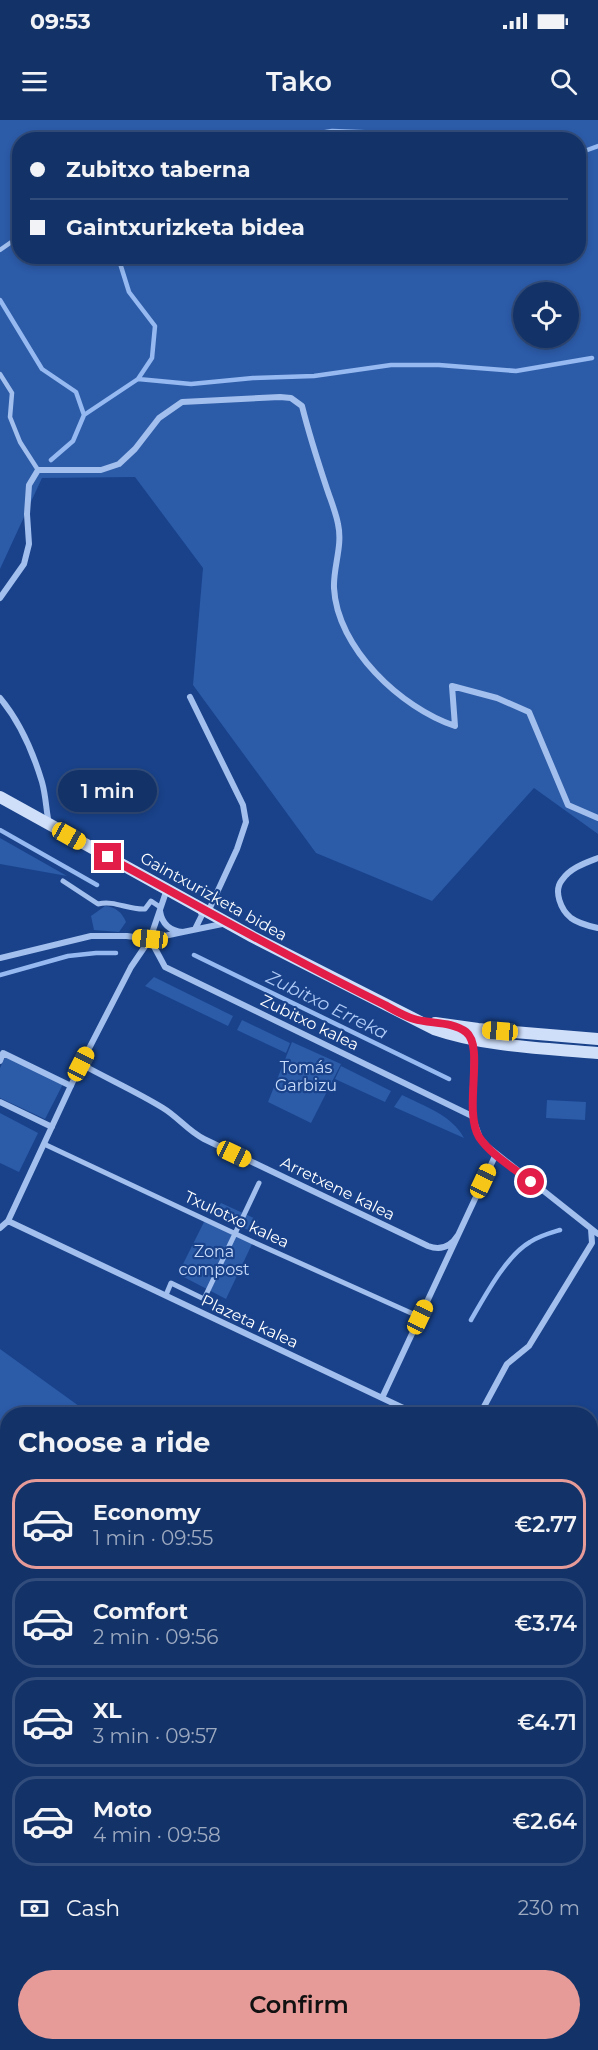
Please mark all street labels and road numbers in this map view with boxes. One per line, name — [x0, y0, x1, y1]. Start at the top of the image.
street label: Gaintxurizketa bidea — [137, 848, 290, 945]
street label: Zubitxo kalea — [257, 990, 362, 1054]
street label: Arretxene kalea — [278, 1153, 398, 1224]
street label: Txulotxo kalea — [182, 1187, 292, 1252]
street label: Plazeta kalea — [198, 1291, 301, 1352]

